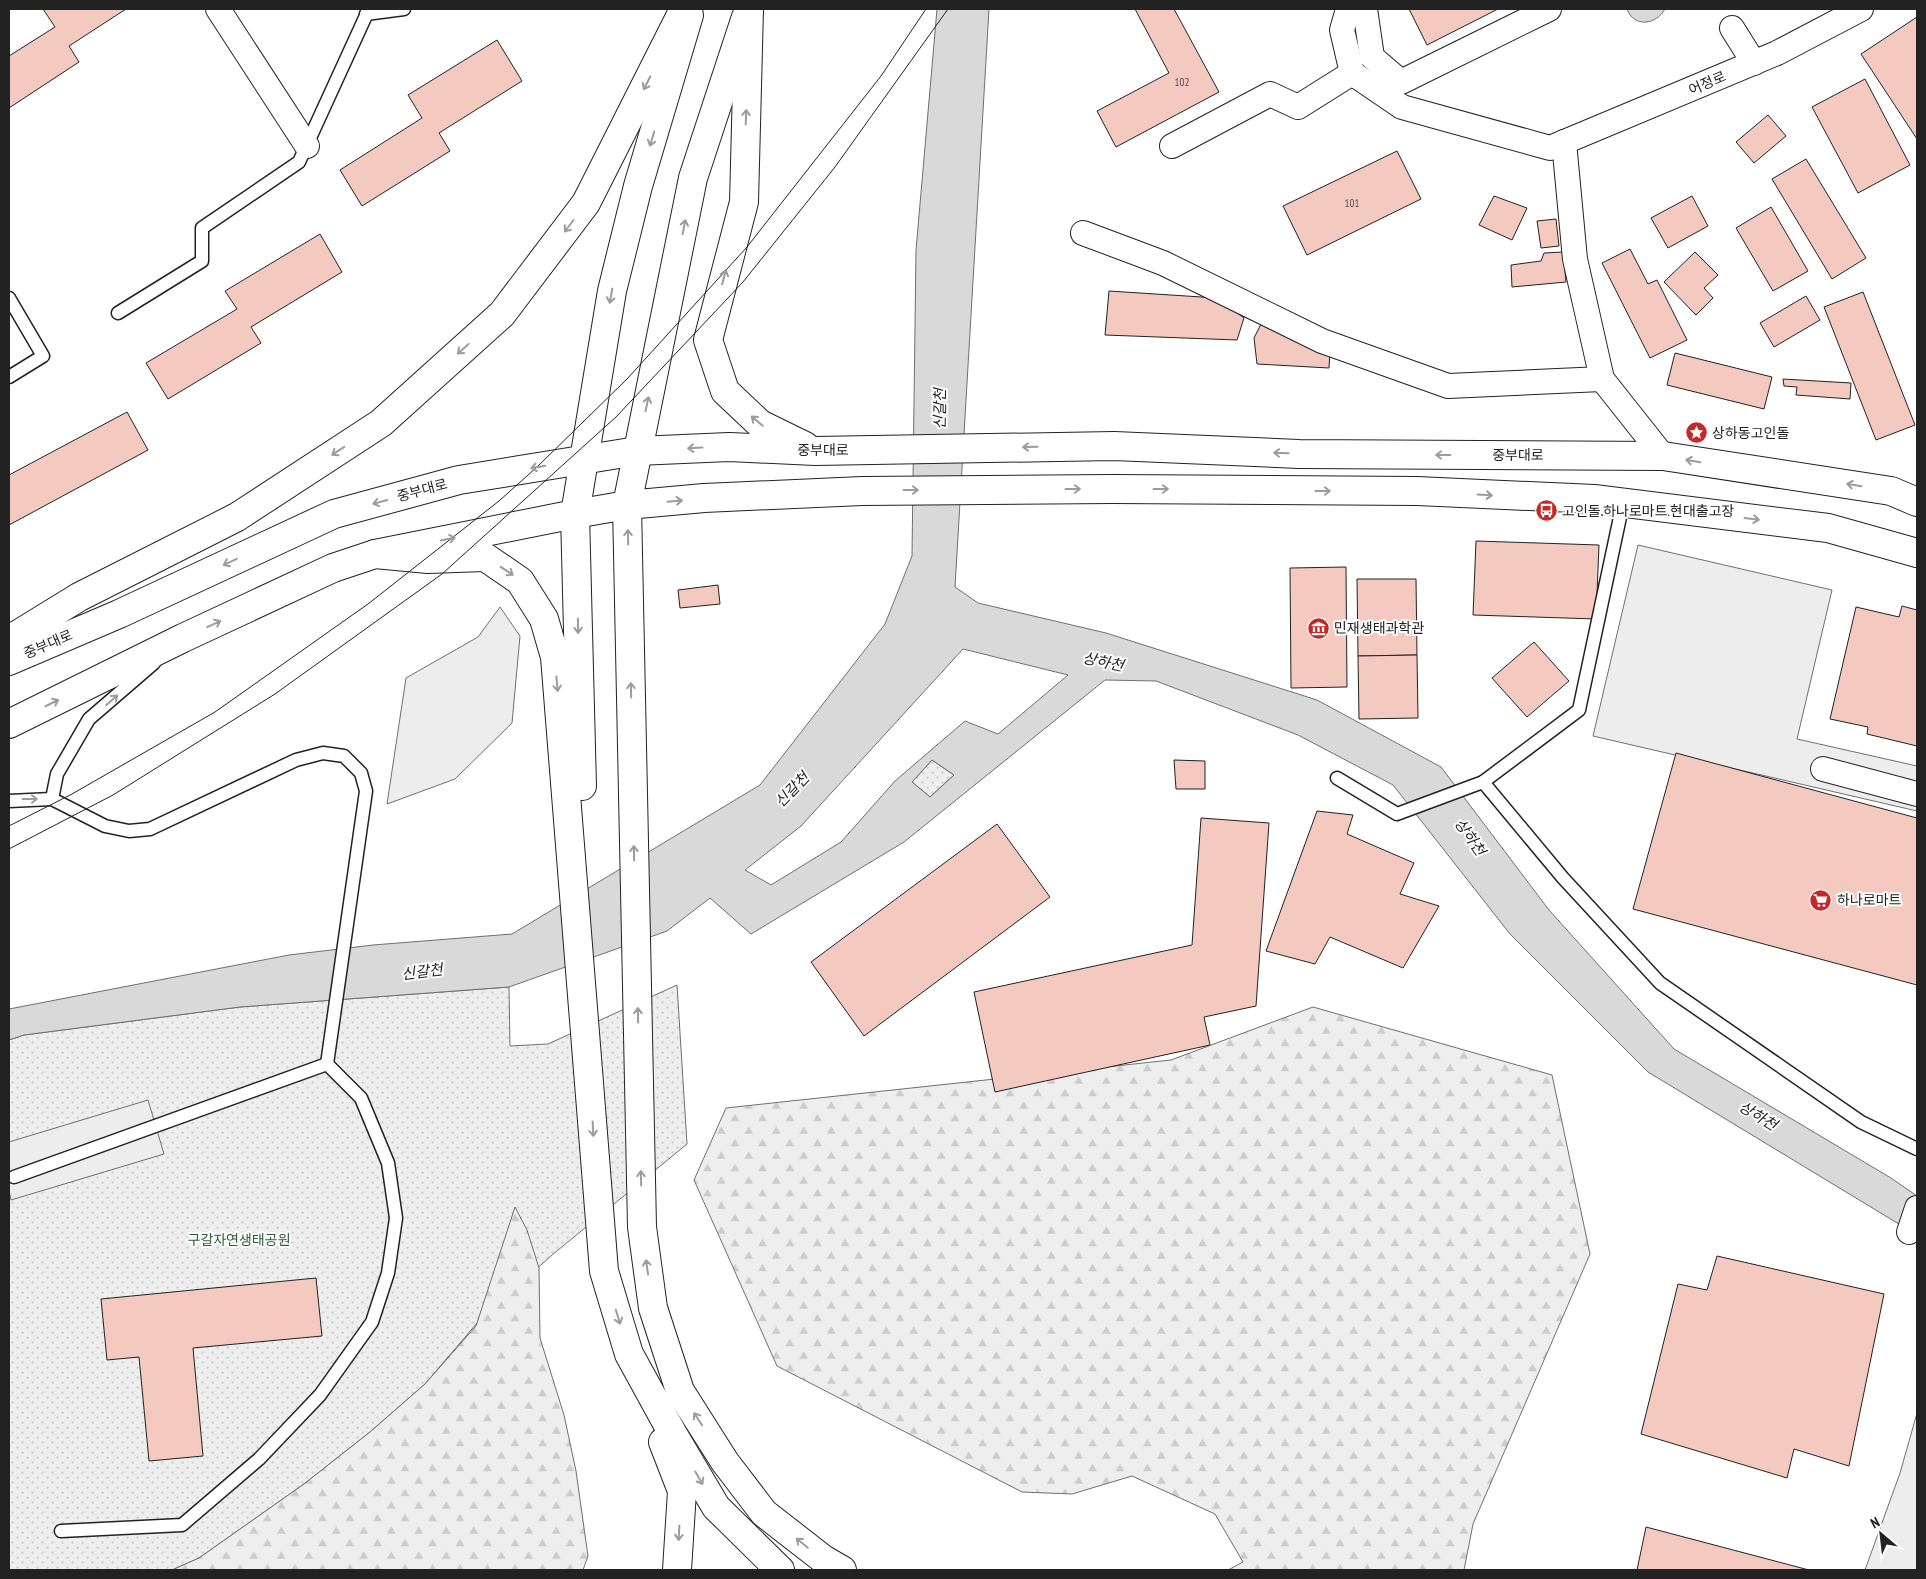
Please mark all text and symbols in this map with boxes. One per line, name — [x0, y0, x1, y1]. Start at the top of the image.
street label: 어정로 — [1686, 67, 1728, 99]
house number: 102 — [1175, 75, 1189, 89]
one-way arrow — [641, 76, 651, 91]
one-way arrow — [741, 109, 751, 125]
one-way arrow — [646, 131, 656, 147]
house number: 101 — [1345, 196, 1359, 210]
one-way arrow — [563, 219, 574, 232]
one-way arrow — [680, 220, 689, 236]
one-way arrow — [720, 269, 730, 285]
one-way arrow — [606, 288, 616, 304]
one-way arrow — [457, 343, 470, 355]
water label: 신갈천 — [930, 386, 949, 430]
one-way arrow — [643, 396, 652, 412]
one-way arrow — [751, 415, 764, 426]
place icon: 상하동고인돌 — [1684, 421, 1708, 445]
place label: 상하동고인돌 — [1712, 424, 1789, 442]
street label: 중부대로 — [797, 441, 849, 459]
one-way arrow — [1022, 442, 1038, 452]
one-way arrow — [687, 444, 703, 453]
one-way arrow — [331, 446, 345, 456]
street label: 중부대로 — [1492, 446, 1544, 464]
one-way arrow — [1273, 449, 1289, 458]
one-way arrow — [1436, 450, 1452, 460]
one-way arrow — [1685, 456, 1701, 466]
one-way arrow — [531, 462, 547, 472]
street label: 중부대로 — [395, 475, 449, 505]
one-way arrow — [1846, 480, 1862, 490]
one-way arrow — [1064, 484, 1081, 494]
one-way arrow — [1152, 484, 1168, 494]
one-way arrow — [902, 485, 918, 495]
one-way arrow — [1315, 486, 1331, 495]
one-way arrow — [1477, 490, 1493, 499]
one-way arrow — [667, 496, 683, 506]
one-way arrow — [372, 497, 388, 507]
bus stop icon: 고인돌.하나로마트.현대출고장 — [1534, 499, 1558, 523]
place label: 고인돌.하나로마트.현대출고장 — [1562, 502, 1735, 520]
one-way arrow — [1743, 514, 1759, 524]
one-way arrow — [623, 529, 632, 545]
one-way arrow — [440, 534, 456, 543]
one-way arrow — [222, 558, 237, 568]
one-way arrow — [499, 566, 513, 576]
museum icon: 민재생태과학관 — [1306, 616, 1330, 640]
one-way arrow — [574, 618, 583, 634]
one-way arrow — [206, 619, 221, 628]
place label: 민재생태과학관 — [1334, 619, 1424, 637]
street label: 중부대로 — [21, 626, 75, 662]
water label: 상하천 — [1081, 648, 1127, 676]
one-way arrow — [552, 675, 561, 691]
one-way arrow — [626, 683, 636, 699]
one-way arrow — [105, 694, 118, 705]
one-way arrow — [45, 698, 60, 708]
water label: 신갈천 — [770, 767, 814, 811]
one-way arrow — [22, 794, 38, 804]
water label: 상하천 — [1451, 814, 1491, 861]
one-way arrow — [630, 845, 639, 861]
supermarket icon: 하나로마트 — [1809, 888, 1833, 912]
place label: 하나로마트 — [1837, 891, 1902, 909]
water label: 신갈천 — [400, 959, 446, 983]
one-way arrow — [633, 1008, 642, 1024]
water label: 상하천 — [1736, 1097, 1783, 1136]
one-way arrow — [588, 1121, 597, 1137]
one-way arrow — [636, 1170, 645, 1186]
park label: 구갈자연생태공원 — [187, 1231, 291, 1249]
one-way arrow — [642, 1259, 652, 1275]
one-way arrow — [614, 1309, 624, 1325]
one-way arrow — [692, 1413, 702, 1427]
one-way arrow — [694, 1470, 704, 1485]
north arrow — [1856, 1509, 1906, 1559]
text: N — [1867, 1513, 1882, 1532]
one-way arrow — [675, 1525, 684, 1541]
one-way arrow — [795, 1537, 808, 1548]

